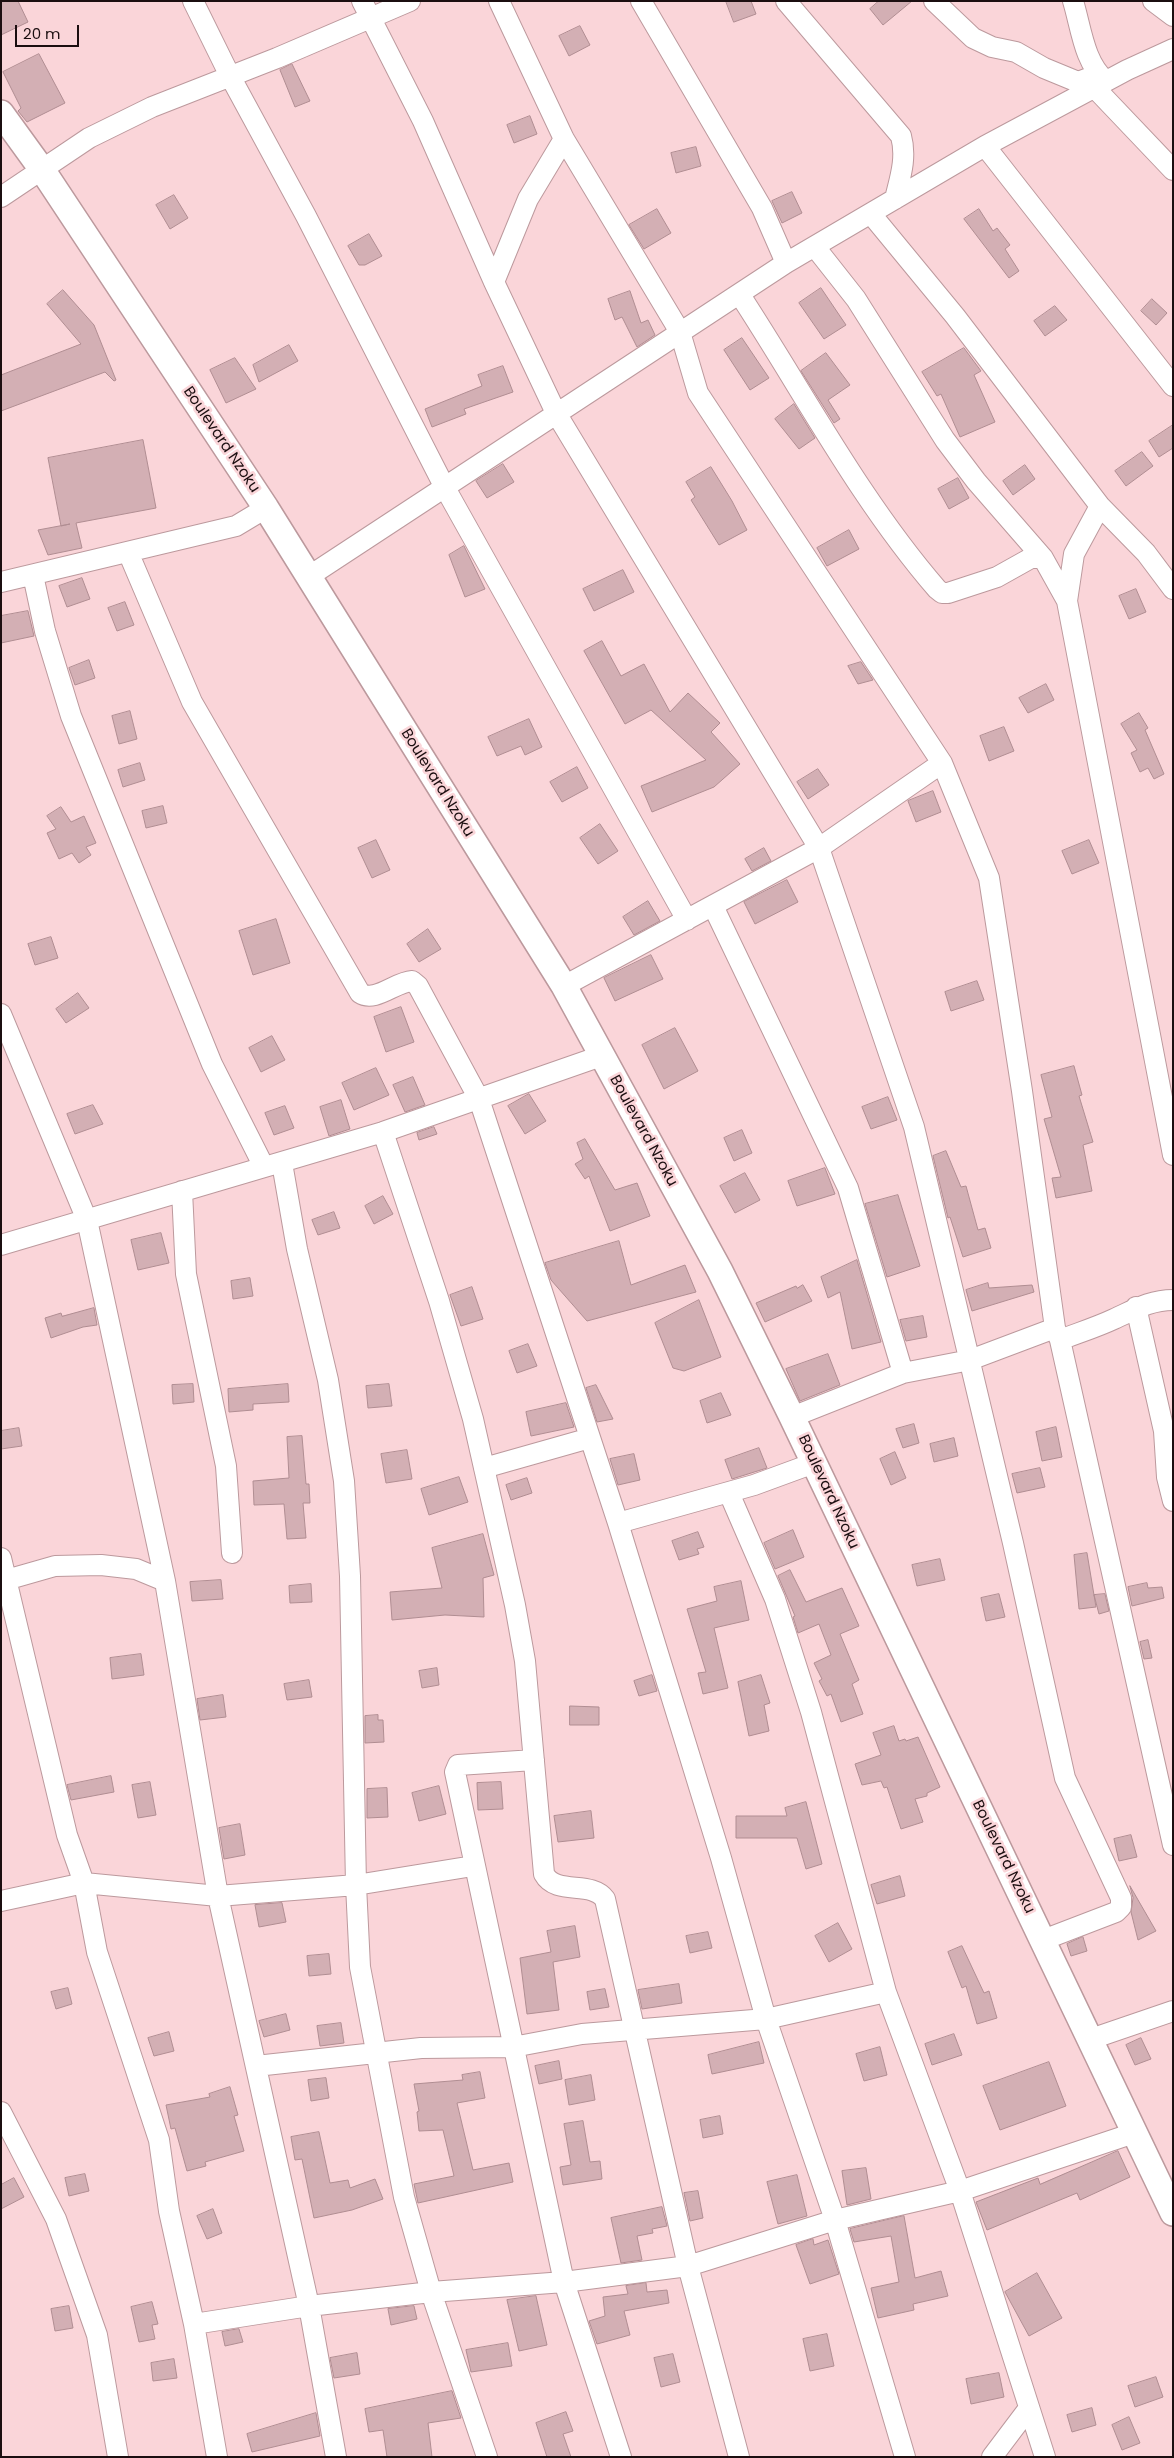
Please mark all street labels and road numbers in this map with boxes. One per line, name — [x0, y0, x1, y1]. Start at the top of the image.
street label: Boulevard Nzoku — [179, 384, 263, 496]
street label: Boulevard Nzoku — [397, 726, 477, 840]
street label: Boulevard Nzoku — [605, 1072, 681, 1190]
street label: Boulevard Nzoku — [794, 1432, 862, 1552]
street label: Boulevard Nzoku — [968, 1797, 1038, 1917]

